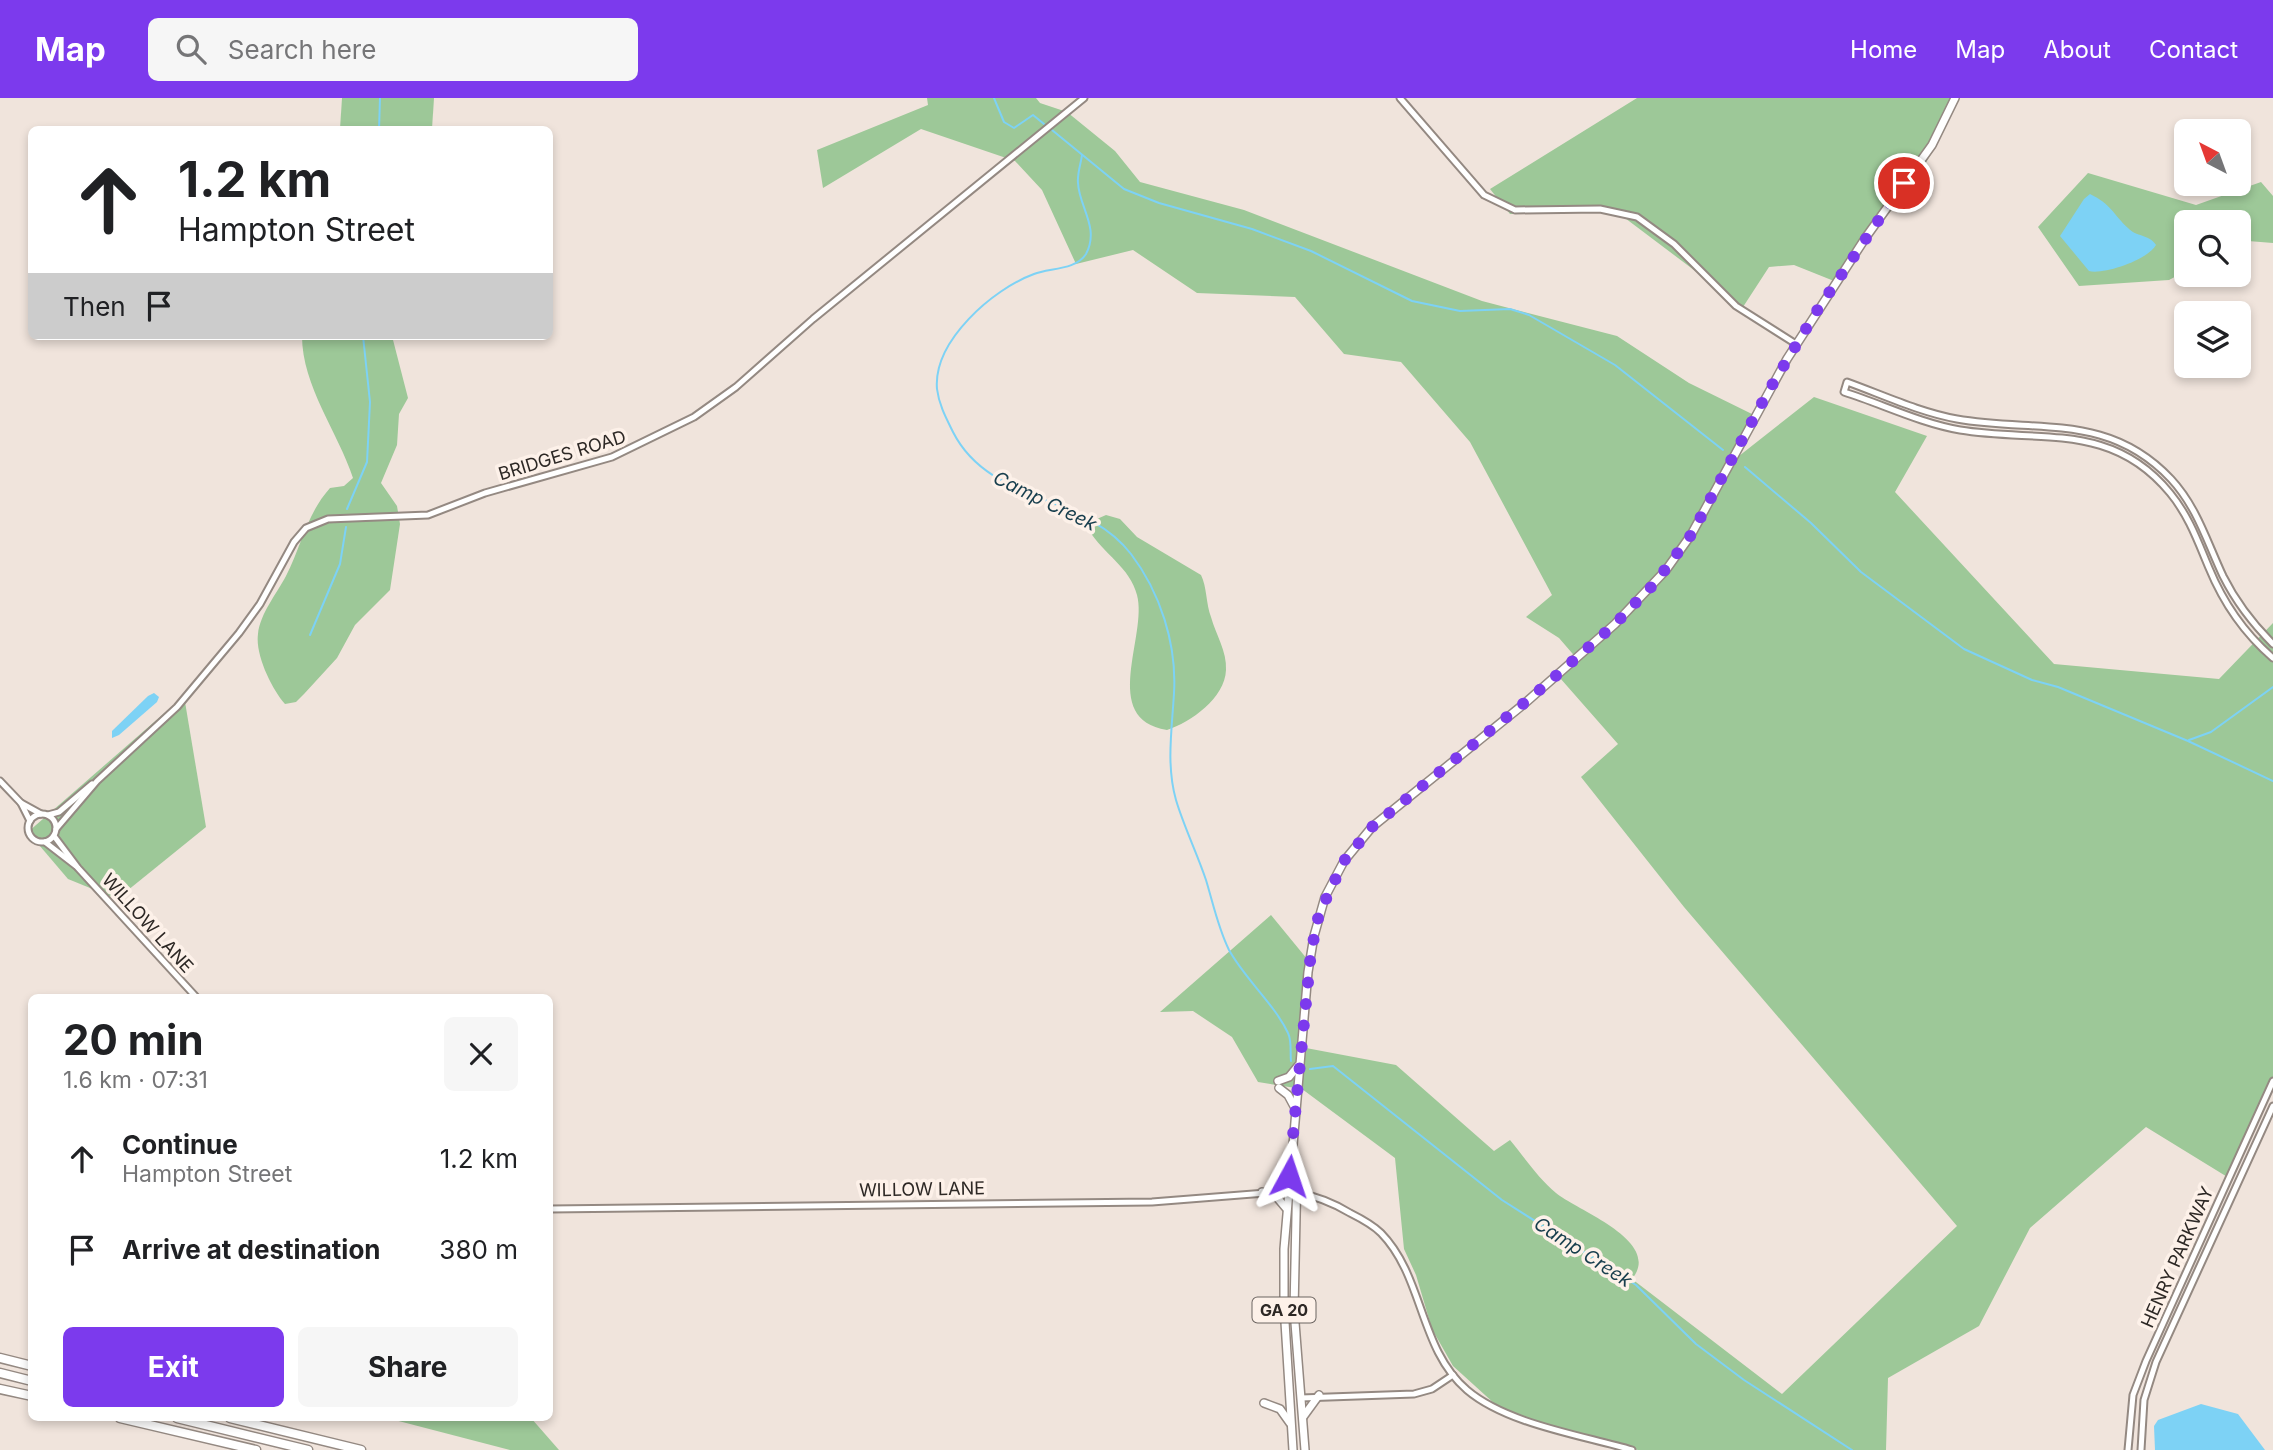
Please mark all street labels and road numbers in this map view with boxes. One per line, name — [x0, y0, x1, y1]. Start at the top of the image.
street label: BRIDGES ROAD — [496, 426, 628, 484]
street label: WILLOW LANE — [98, 869, 198, 977]
street label: WILLOW LANE — [859, 1177, 985, 1201]
street label: HENRY PARKWAY — [2136, 1183, 2218, 1331]
road number: GA 20 — [1252, 1298, 1316, 1322]

